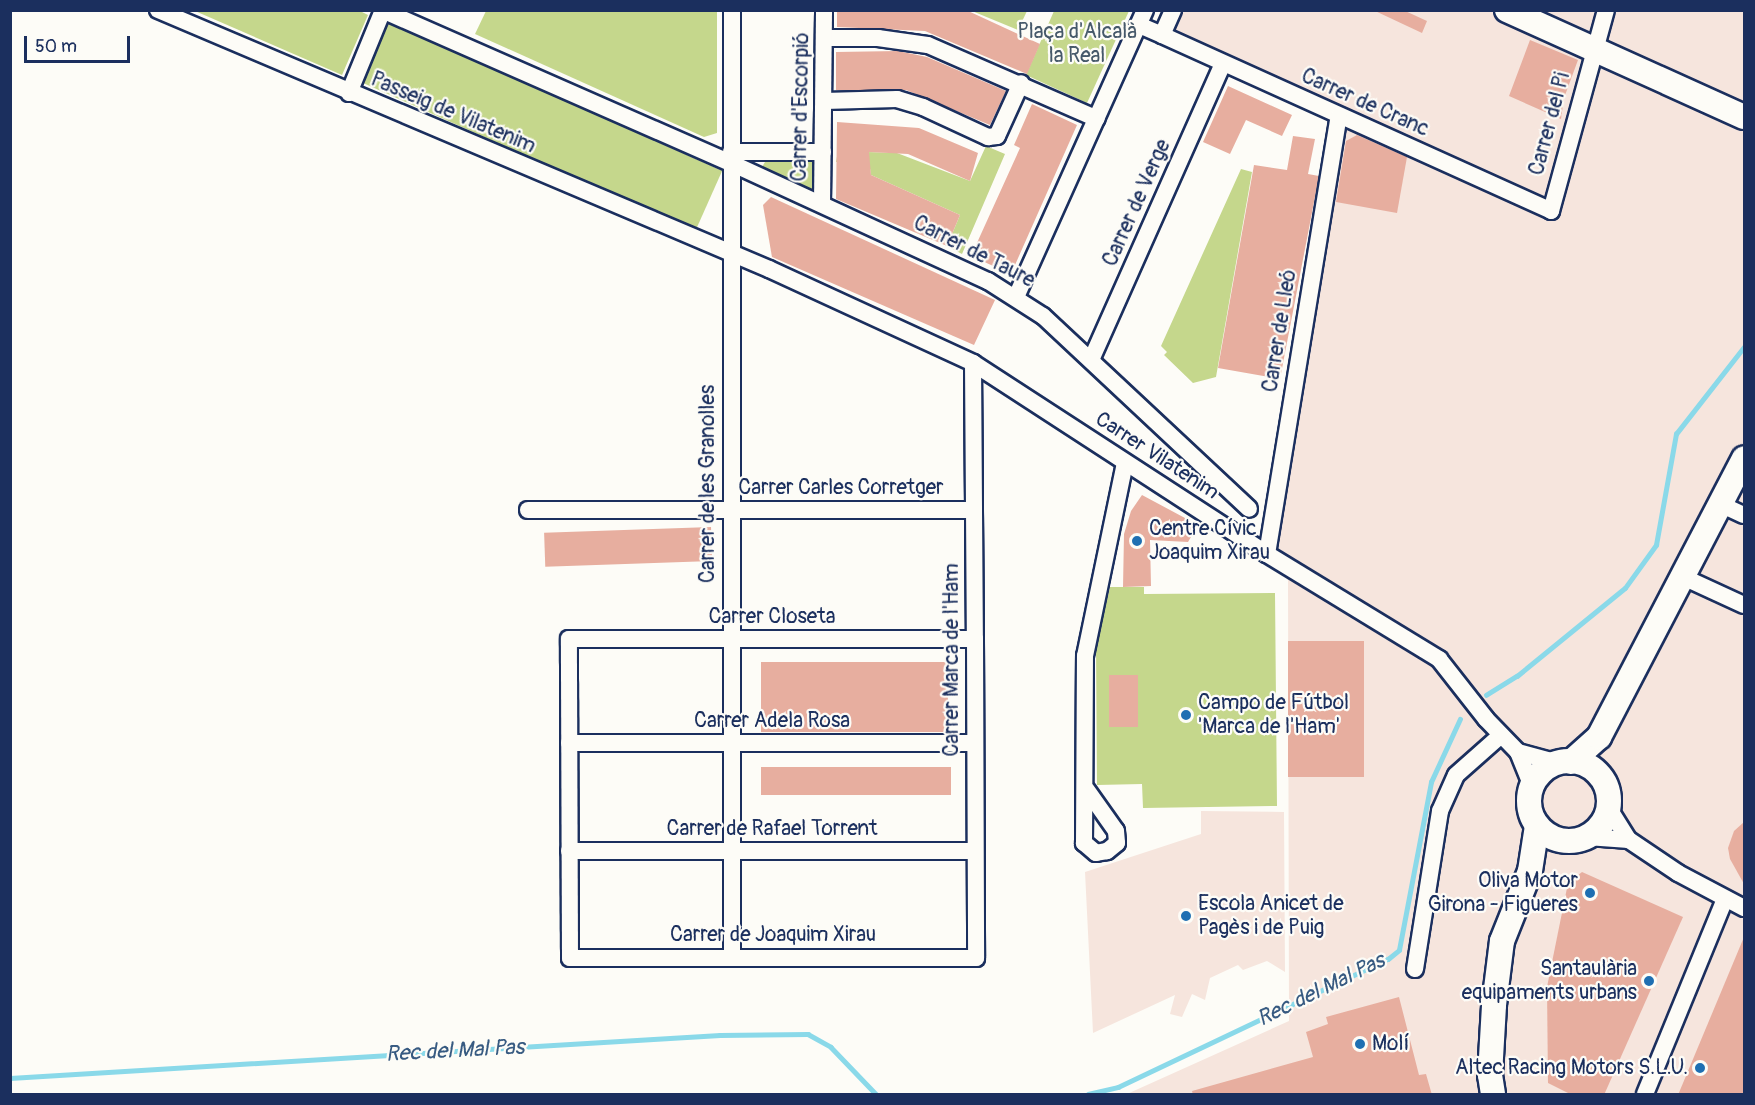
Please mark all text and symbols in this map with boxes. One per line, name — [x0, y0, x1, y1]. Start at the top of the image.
park label: Plaça d'Alcalà la Real — [1017, 19, 1137, 69]
scale bar — [27, 24, 134, 62]
street label: Carrer d'Escorpió — [787, 32, 815, 182]
text: 50 m — [35, 35, 77, 58]
street label: Carrer de Cranc — [1297, 64, 1433, 142]
street label: Passeig de Vilatenim — [367, 67, 539, 159]
street label: Carrer del Pi — [1524, 70, 1576, 178]
street label: Carrer de Verge — [1098, 136, 1176, 270]
street label: Carrer de Taure — [909, 211, 1039, 293]
street label: Carrer de Lleó — [1258, 268, 1302, 394]
street label: Carrer de les Granolles — [695, 385, 721, 583]
street label: Carrer Vilatenim — [1090, 407, 1224, 505]
street label: Carrer Carles Corretger — [738, 475, 944, 501]
place label: Centre Cívic Joaquim Xirau — [1149, 516, 1270, 566]
marker: Centre Cívic Joaquim Xirau — [1130, 534, 1144, 548]
street label: Carrer Marca de l'Ham — [939, 563, 965, 757]
street label: Carrer Closeta — [709, 604, 835, 630]
place label: Campo de Fútbol 'Marca de l'Ham' — [1198, 690, 1349, 740]
street label: Carrer Adela Rosa — [694, 708, 850, 734]
marker: Campo de Fútbol 'Marca de l'Ham' — [1179, 708, 1193, 722]
street label: Carrer de Rafael Torrent — [666, 816, 878, 842]
place label: Oliva Motor Girona - Figueres — [1428, 868, 1578, 918]
marker: Oliva Motor Girona - Figueres — [1583, 886, 1597, 900]
place label: Escola Anicet de Pagès i de Puig — [1198, 891, 1344, 941]
marker: Escola Anicet de Pagès i de Puig — [1179, 909, 1193, 923]
street label: Carrer de Joaquim Xirau — [670, 922, 876, 948]
water label: Rec del Mal Pas — [1253, 948, 1389, 1032]
place label: Santaulària equipaments urbans — [1462, 956, 1637, 1006]
marker: Santaulària equipaments urbans — [1642, 974, 1656, 988]
place label: Molí — [1372, 1031, 1409, 1057]
water label: Rec del Mal Pas — [385, 1034, 525, 1068]
marker: Molí — [1353, 1037, 1367, 1051]
place label: Altec Racing Motors S.L.U. — [1455, 1055, 1688, 1081]
marker: Altec Racing Motors S.L.U. — [1693, 1061, 1707, 1075]

